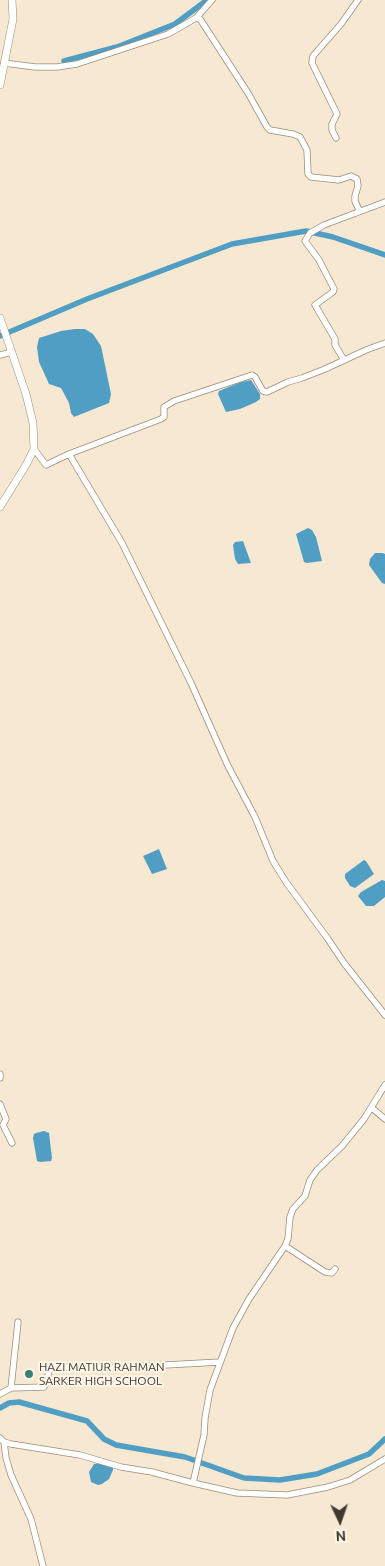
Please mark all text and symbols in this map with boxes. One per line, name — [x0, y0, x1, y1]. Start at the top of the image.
place label: HAZI MATIUR RAHMAN SARKER HIGH SCHOOL — [39, 1360, 164, 1388]
marker: HAZI MATIUR RAHMAN SARKER HIGH SCHOOL — [23, 1368, 35, 1380]
north arrow — [315, 1496, 365, 1546]
text: N — [335, 1528, 346, 1544]

